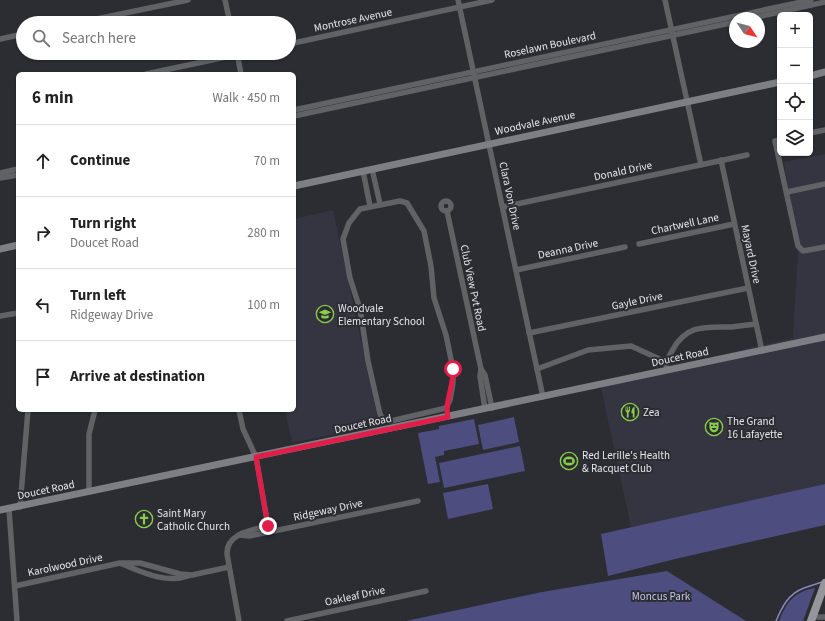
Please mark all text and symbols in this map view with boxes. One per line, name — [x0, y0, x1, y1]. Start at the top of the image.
street label: Montrose Avenue — [313, 4, 394, 36]
north arrow — [729, 12, 765, 48]
map controls — [777, 12, 813, 156]
button: + — [777, 12, 813, 48]
search box — [16, 16, 296, 60]
icon: search — [30, 27, 52, 49]
text: Search here — [62, 28, 136, 49]
street label: Roselawn Boulevard — [503, 28, 597, 62]
button: − — [777, 48, 813, 84]
button: locate — [777, 84, 813, 120]
text: 6 min — [32, 86, 73, 110]
text: Walk · 450 m — [212, 89, 280, 107]
street label: Woodvale Avenue — [494, 107, 577, 139]
button: layers — [777, 120, 813, 156]
icon: ahead — [32, 150, 54, 172]
text: Continue — [70, 150, 130, 171]
text: 70 m — [254, 152, 280, 170]
street label: Donald Drive — [592, 157, 654, 184]
street label: Clara Von Drive — [495, 160, 525, 232]
street label: Chartwell Lane — [650, 209, 721, 238]
text: Turn right — [70, 213, 136, 234]
icon: right — [32, 222, 54, 244]
street label: Mayard Drive — [737, 223, 765, 285]
text: 280 m — [247, 224, 280, 242]
text: Doucet Road — [70, 234, 139, 252]
street label: Deanna Drive — [536, 235, 600, 263]
street label: Club View Pvt Road — [456, 243, 490, 333]
text: Turn left — [70, 285, 126, 306]
street label: Gayle Drive — [610, 288, 664, 314]
icon: left — [32, 294, 54, 316]
text: 100 m — [247, 296, 280, 314]
place label: Woodvale Elementary School — [338, 301, 425, 329]
school or university icon: Woodvale Elementary School — [315, 304, 335, 324]
text: Ridgeway Drive — [70, 306, 153, 324]
street label: Doucet Road — [650, 344, 710, 370]
route start — [444, 360, 462, 378]
icon: arrive — [32, 366, 54, 388]
text: Arrive at destination — [70, 366, 205, 387]
restaurant icon: Zea — [620, 402, 640, 422]
place label: Zea — [643, 405, 660, 420]
street label: Doucet Road — [333, 411, 393, 437]
place label: The Grand 16 Lafayette — [727, 414, 783, 442]
theatre icon: The Grand 16 Lafayette — [704, 417, 724, 437]
place label: Red Lerille's Health & Racquet Club — [582, 448, 670, 476]
sports icon: Red Lerille's Health & Racquet Club — [559, 451, 579, 471]
street label: Doucet Road — [16, 477, 76, 503]
street label: Ridgeway Drive — [292, 495, 365, 525]
place label: Saint Mary Catholic Church — [157, 506, 230, 534]
church icon: Saint Mary Catholic Church — [134, 509, 154, 529]
route end — [259, 517, 277, 535]
street label: Karolwood Drive — [26, 550, 104, 580]
street label: Oakleaf Drive — [324, 582, 387, 610]
park label: Moncus Park — [632, 589, 691, 604]

